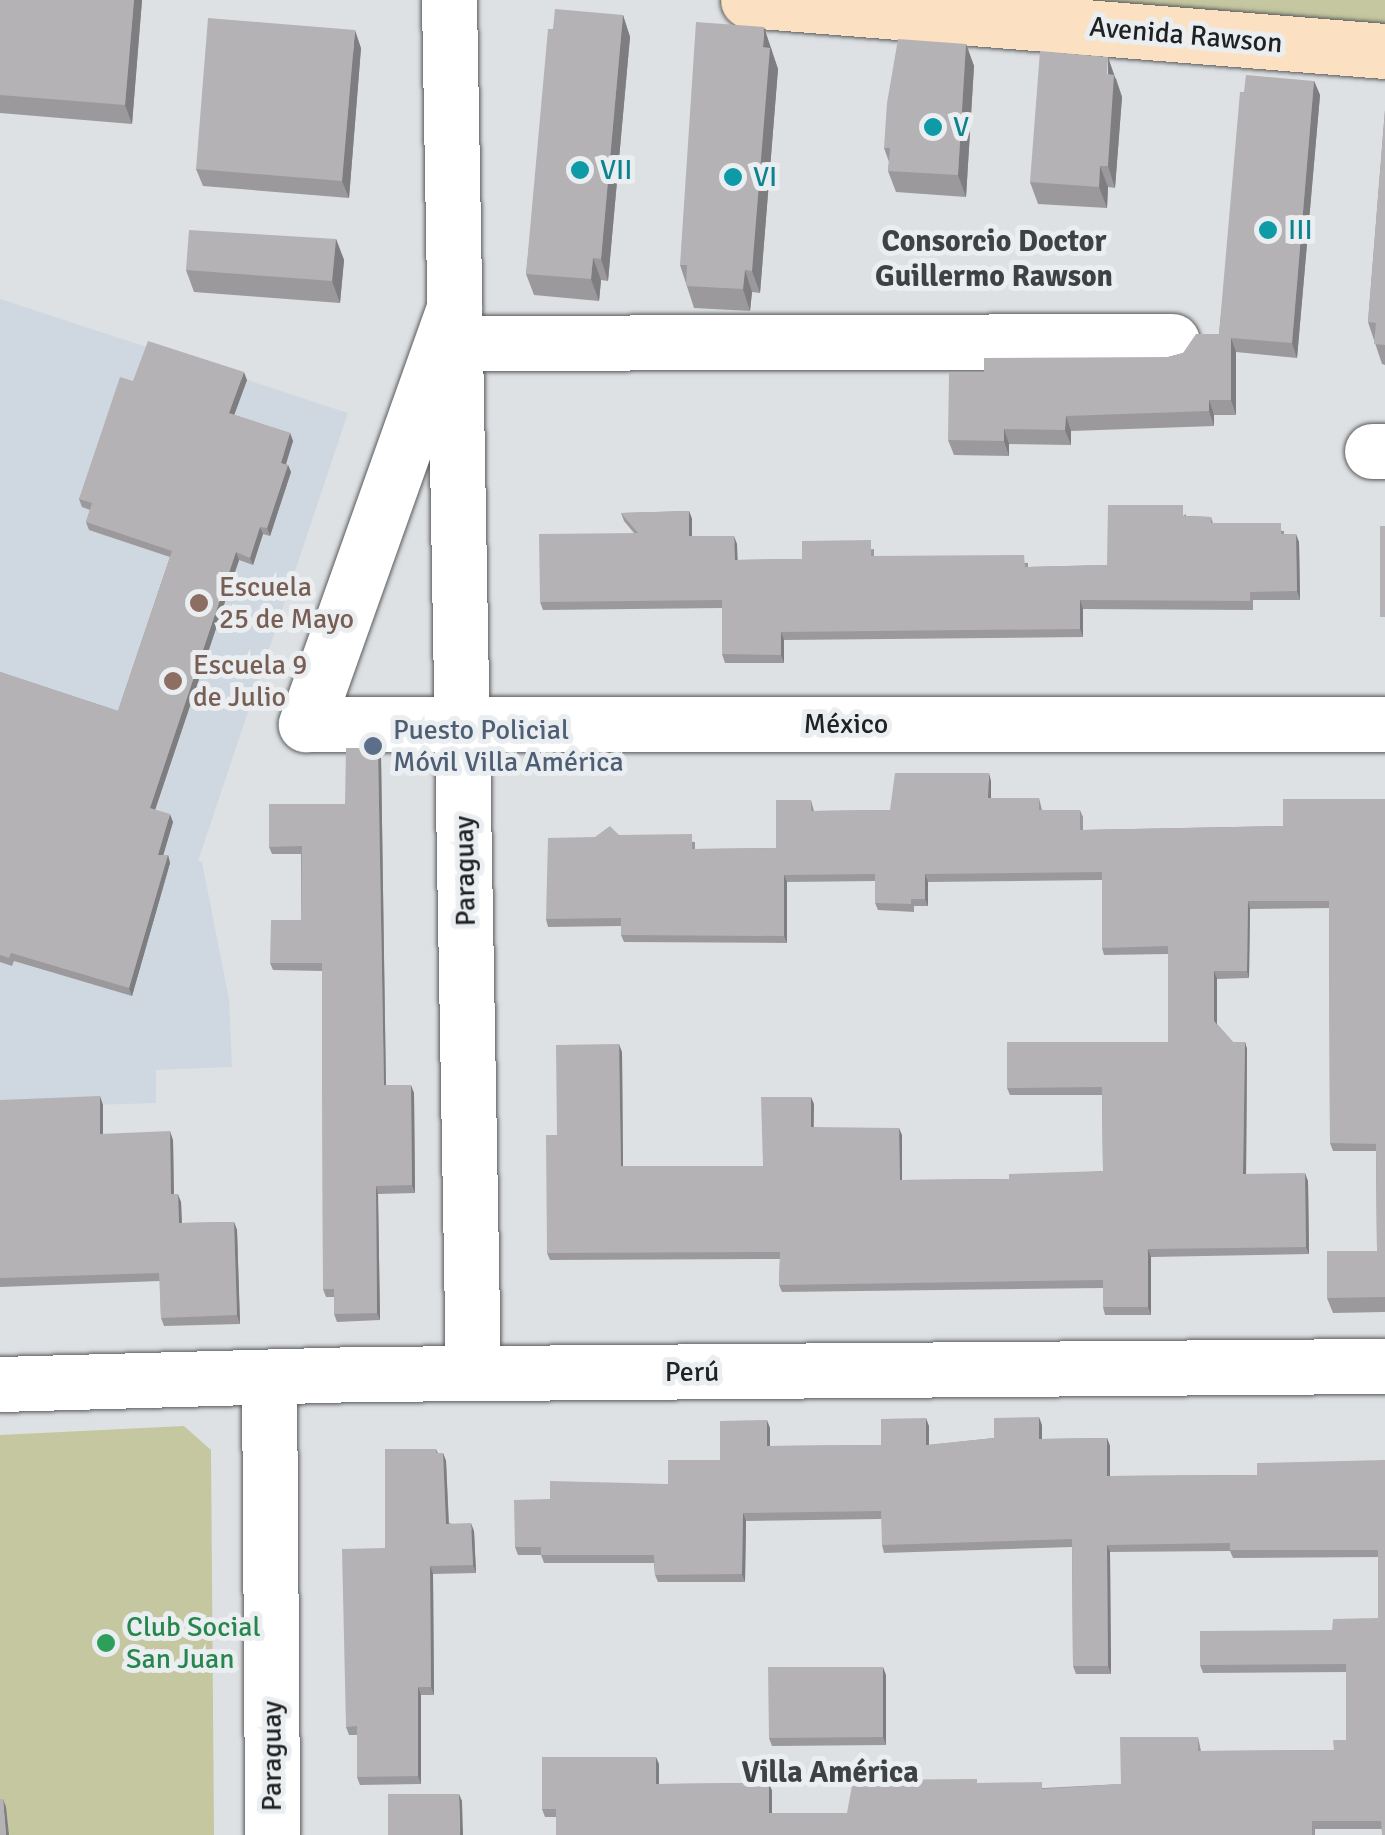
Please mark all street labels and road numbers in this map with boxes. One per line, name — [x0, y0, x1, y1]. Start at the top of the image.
street label: Avenida Rawson — [1088, 10, 1284, 60]
street label: México — [804, 707, 888, 741]
street label: Paraguay — [447, 815, 483, 927]
street label: Perú — [665, 1355, 719, 1389]
street label: Paraguay — [255, 1701, 289, 1811]

